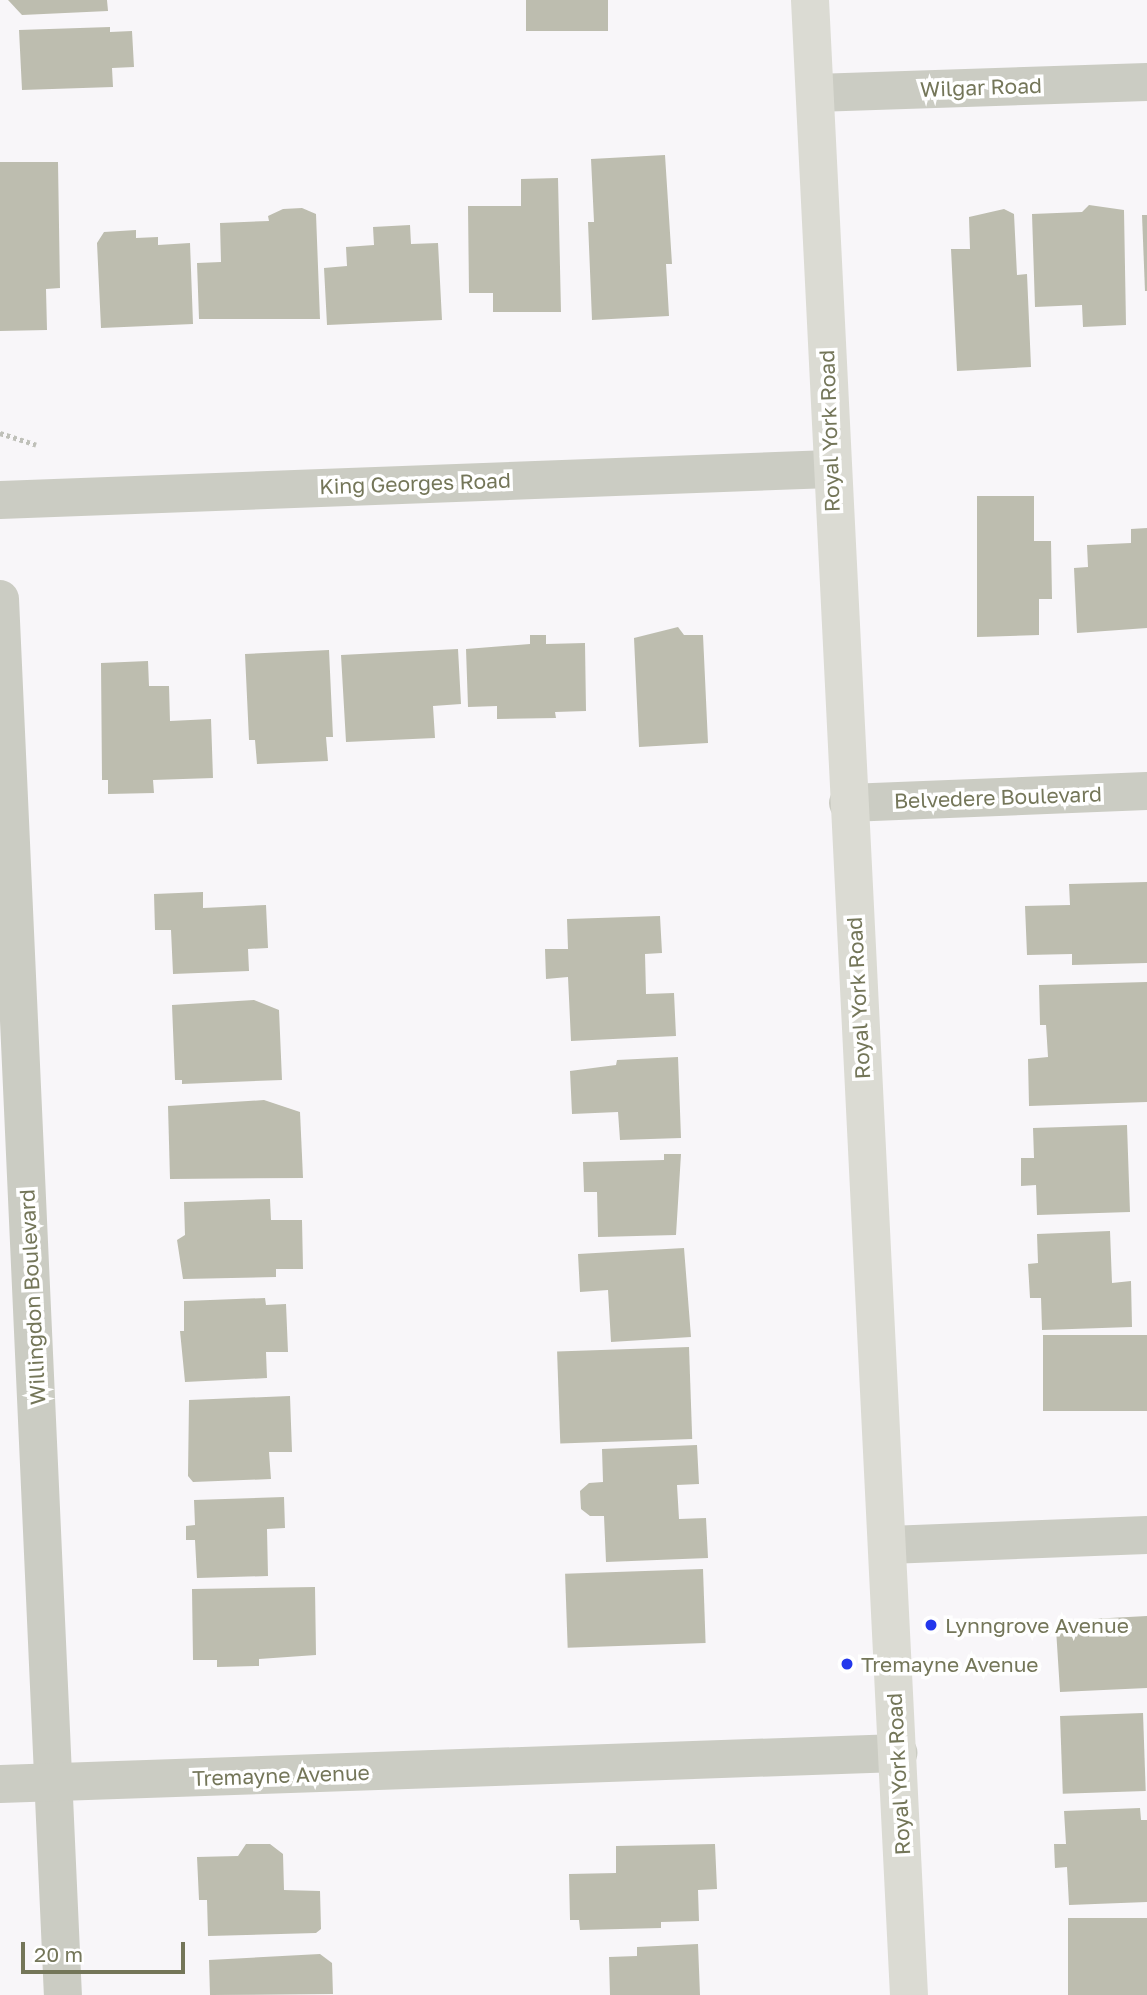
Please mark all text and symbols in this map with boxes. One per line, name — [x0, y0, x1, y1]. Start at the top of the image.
street label: Wilgar Road — [920, 72, 1042, 102]
street label: Royal York Road — [814, 349, 844, 513]
street label: King Georges Road — [319, 467, 511, 499]
street label: Belvedere Boulevard — [894, 781, 1102, 813]
street label: Royal York Road — [841, 916, 875, 1080]
street label: Willingdon Boulevard — [14, 1189, 50, 1405]
place label: Lynngrove Avenue — [945, 1612, 1129, 1638]
marker: Lynngrove Avenue — [923, 1617, 939, 1633]
place label: Tremayne Avenue — [861, 1651, 1039, 1677]
marker: Tremayne Avenue — [839, 1656, 855, 1672]
street label: Royal York Road — [881, 1692, 915, 1856]
street label: Tremayne Avenue — [192, 1759, 370, 1791]
scale bar — [24, 1928, 189, 1972]
text: 20 m — [34, 1941, 83, 1967]

